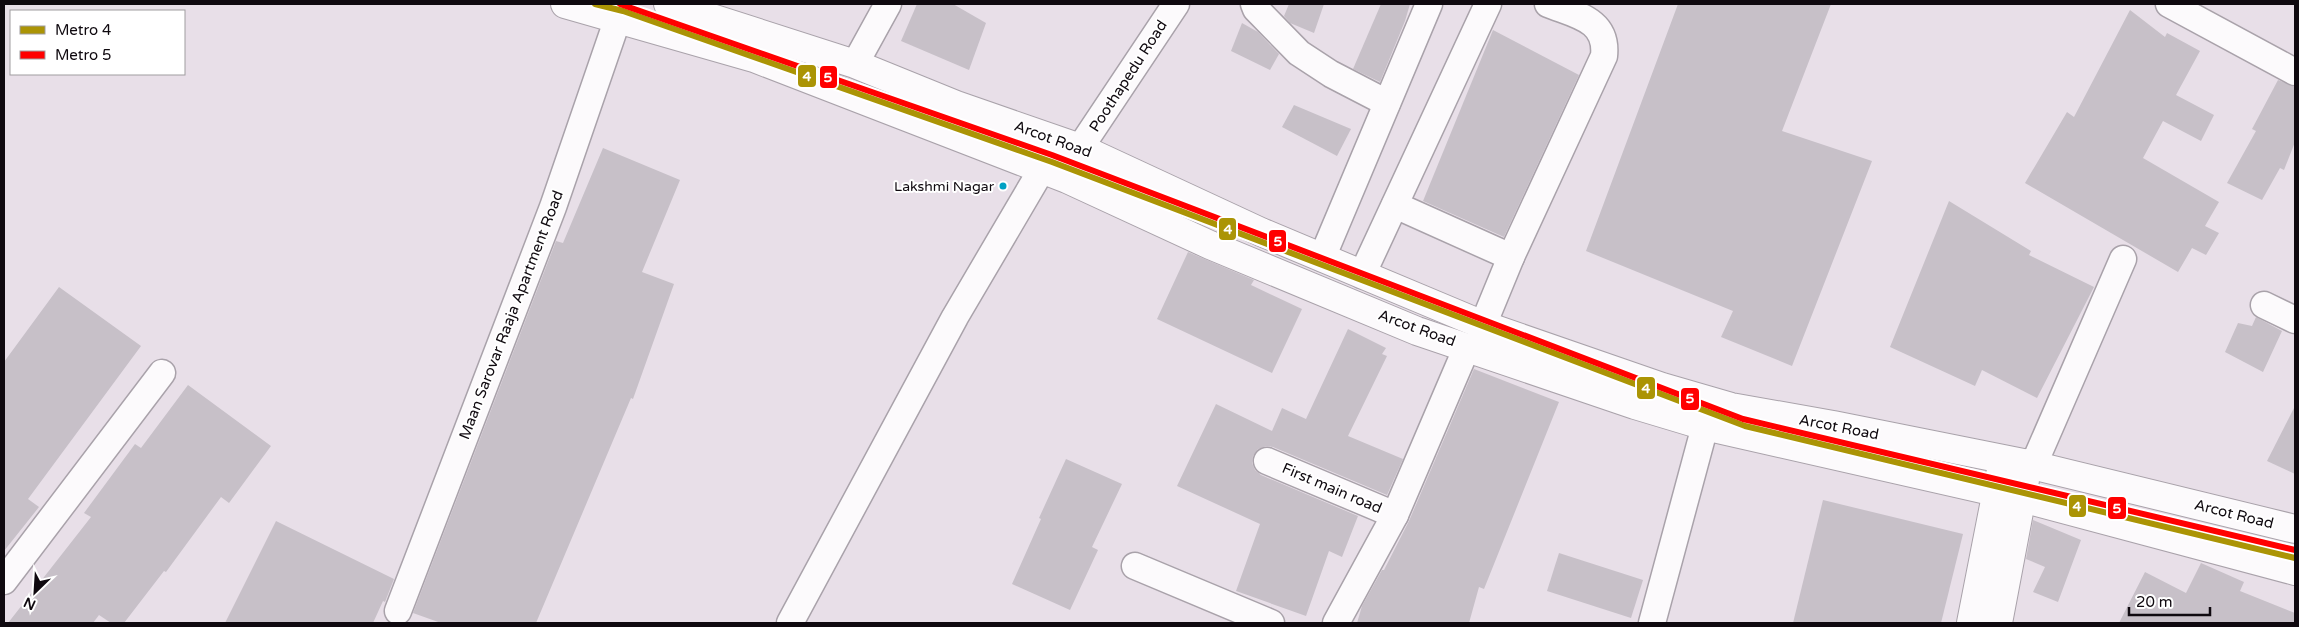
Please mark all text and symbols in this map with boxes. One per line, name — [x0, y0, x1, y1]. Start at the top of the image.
legend — [10, 10, 185, 75]
street label: Poothapedu Road — [1085, 17, 1171, 135]
text: Metro 4 — [55, 21, 111, 39]
text: Metro 5 — [55, 46, 111, 64]
line badge: 4 — [797, 64, 817, 88]
line badge: 5 — [819, 65, 838, 89]
text: 4 — [803, 68, 812, 85]
text: 5 — [824, 69, 833, 86]
street label: Arcot Road — [1012, 117, 1094, 161]
place label: Lakshmi Nagar — [894, 178, 995, 195]
marker: Lakshmi Nagar — [998, 181, 1008, 191]
street label: Maan Sarovar Raaja Apartment Road — [455, 188, 567, 442]
line badge: 4 — [1218, 217, 1237, 241]
text: 4 — [1224, 221, 1233, 238]
line badge: 5 — [1268, 229, 1287, 253]
text: 5 — [1274, 233, 1283, 250]
street label: Arcot Road — [1376, 306, 1458, 350]
line badge: 4 — [1636, 376, 1656, 400]
text: 4 — [1642, 380, 1651, 397]
line badge: 5 — [1680, 387, 1700, 411]
text: 5 — [1686, 390, 1695, 407]
street label: Arcot Road — [1798, 410, 1880, 444]
street label: First main road — [1279, 459, 1385, 517]
line badge: 4 — [2068, 494, 2087, 518]
street label: Arcot Road — [2193, 495, 2275, 533]
line badge: 5 — [2107, 496, 2127, 520]
text: 4 — [2073, 498, 2082, 515]
text: 5 — [2113, 500, 2122, 517]
north arrow — [10, 567, 60, 617]
scale bar — [2129, 584, 2210, 616]
text: N — [21, 593, 38, 613]
text: 20 m — [2136, 593, 2173, 611]

